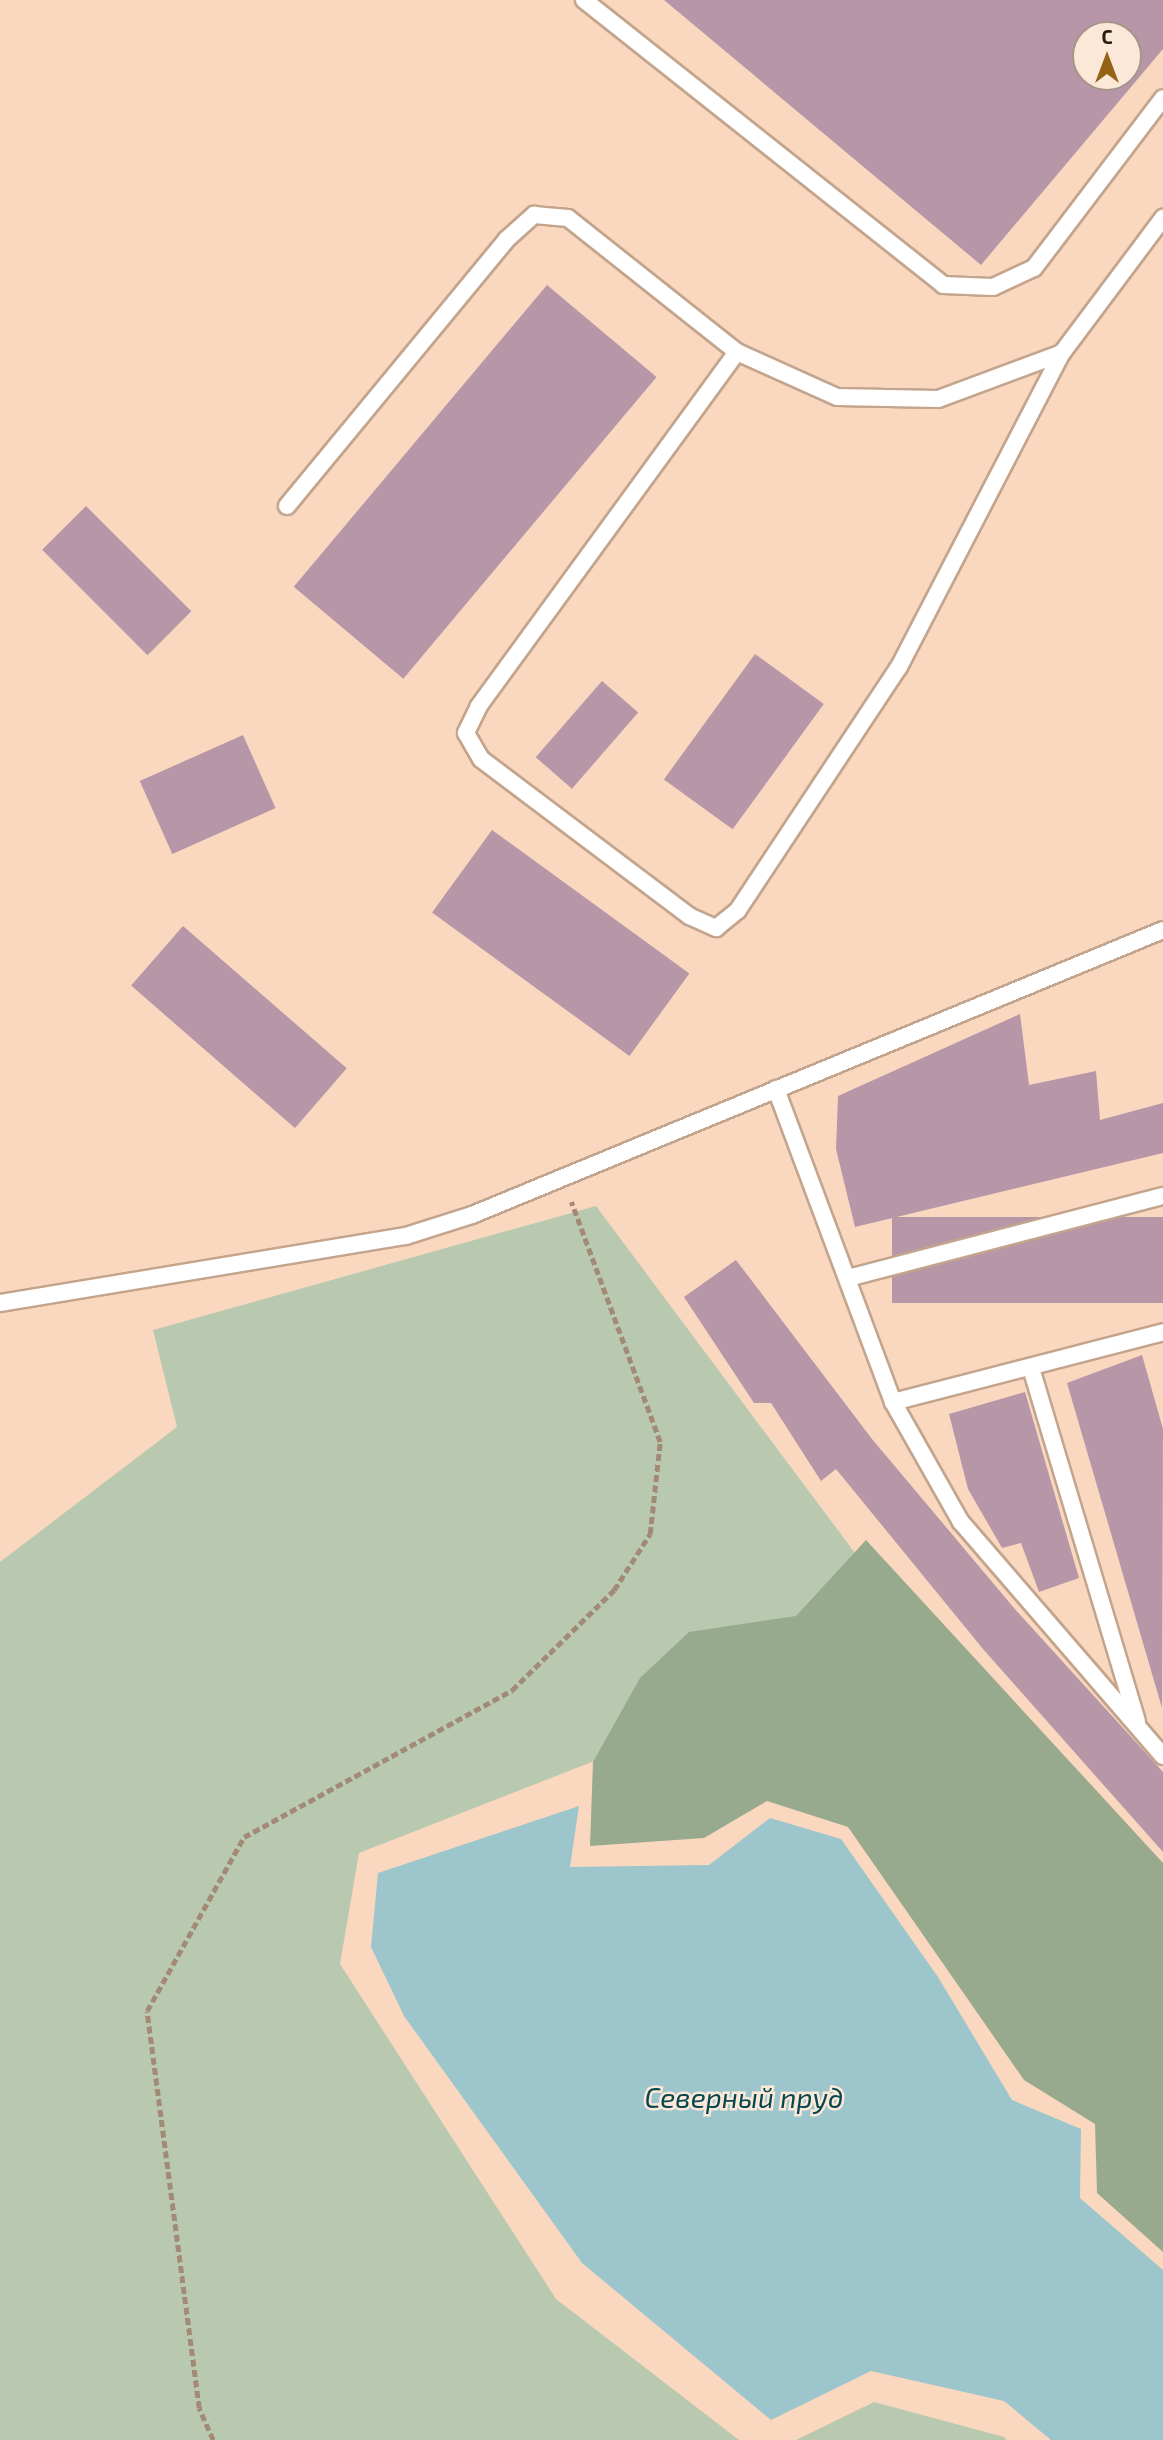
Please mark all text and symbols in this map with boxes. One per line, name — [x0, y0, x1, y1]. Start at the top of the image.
north arrow — [1072, 21, 1142, 91]
text: С — [1101, 25, 1113, 48]
water label: Северный пруд — [645, 2080, 843, 2114]

